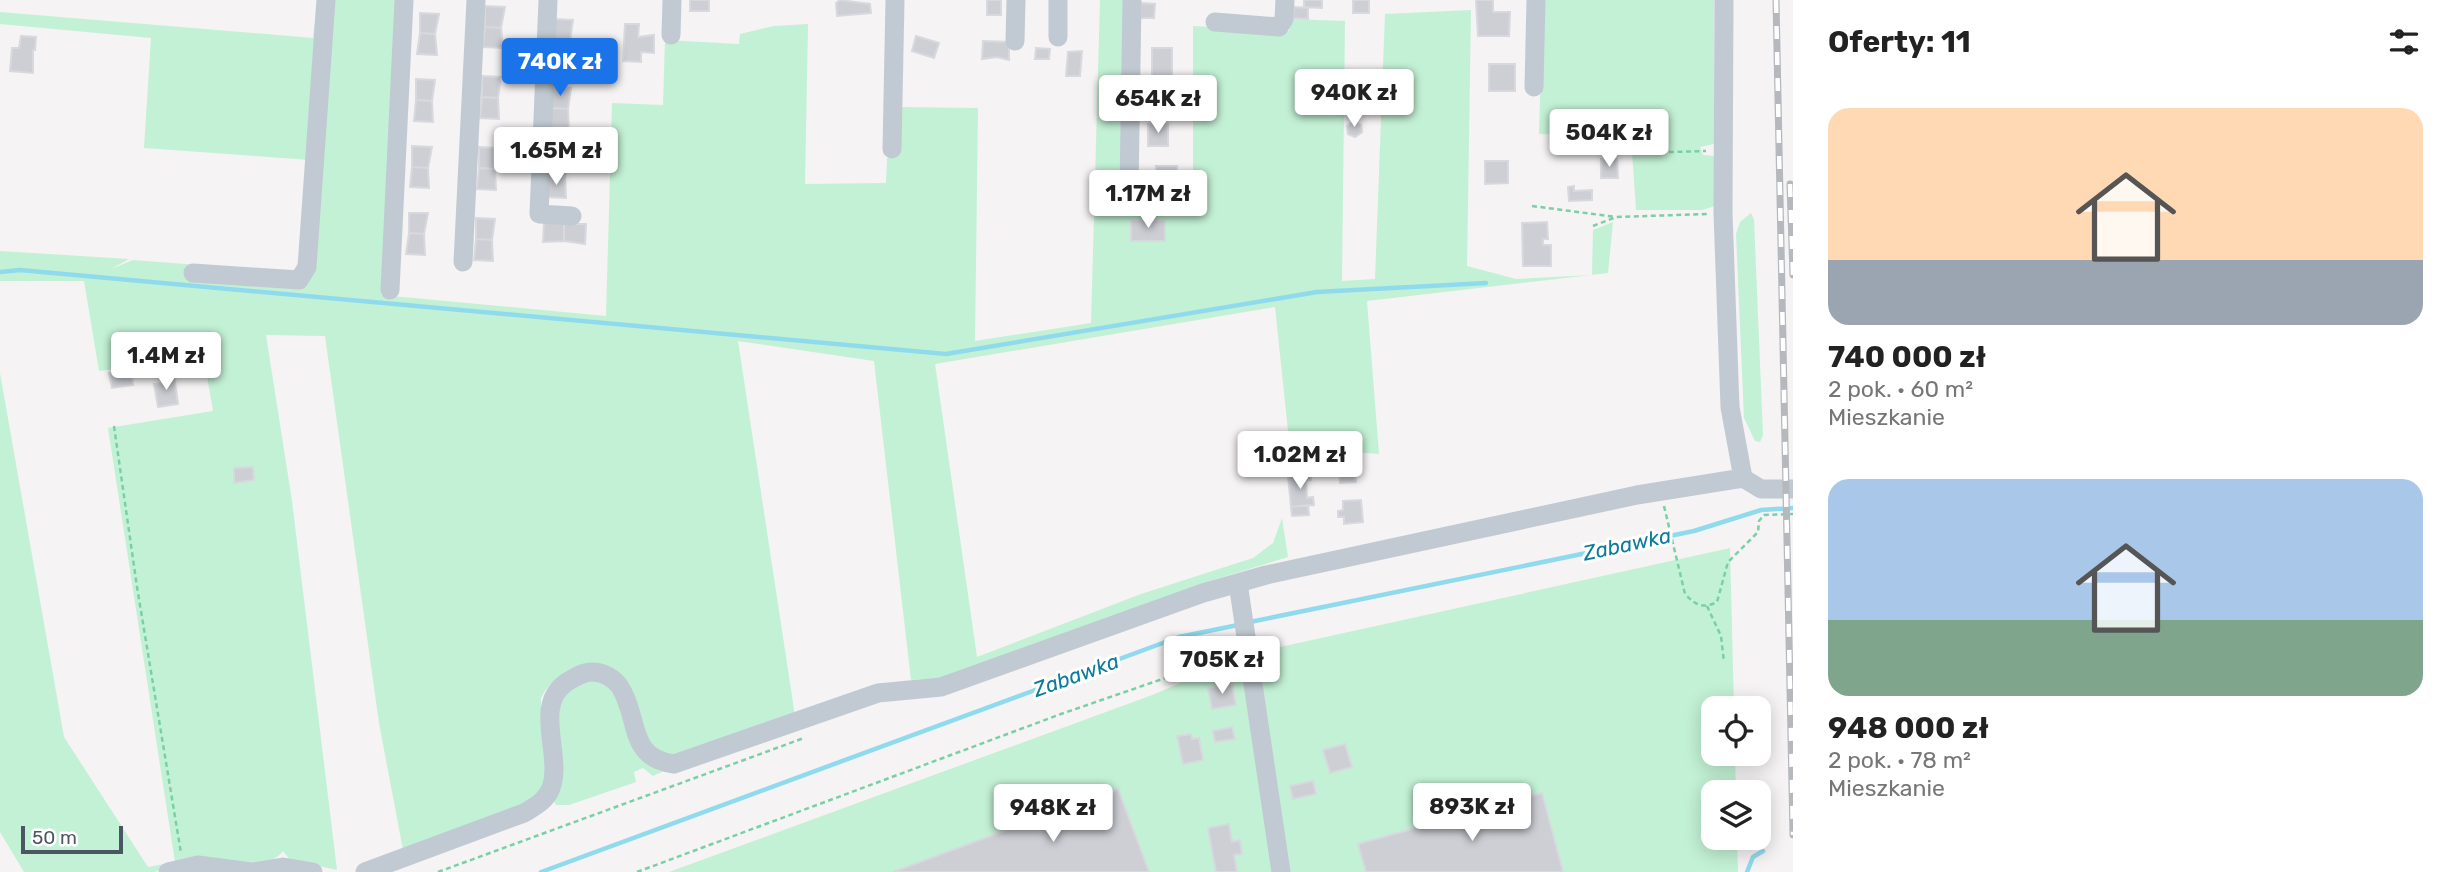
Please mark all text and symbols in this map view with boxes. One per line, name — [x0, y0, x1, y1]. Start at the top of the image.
icon: filters — [2385, 23, 2423, 61]
text: Oferty: 11 — [1828, 24, 1971, 60]
pin: 740K zł — [495, 38, 625, 98]
text: 740K zł — [518, 47, 602, 75]
pin: 940K zł — [1289, 69, 1419, 129]
pin: 654K zł — [1093, 76, 1223, 135]
text: 940K zł — [1311, 78, 1397, 106]
text: 654K zł — [1115, 84, 1201, 112]
pin: 504K zł — [1544, 110, 1674, 169]
text: 504K zł — [1566, 118, 1652, 146]
pin: 1.65M zł — [484, 128, 628, 187]
text: 1.65M zł — [510, 136, 602, 164]
icon: home — [2063, 154, 2189, 280]
pin: 1.17M zł — [1076, 170, 1220, 230]
text: 1.17M zł — [1105, 179, 1191, 207]
pin: 1.4M zł — [101, 332, 231, 392]
text: 740 000 zł — [1828, 339, 1986, 375]
text: 1.4M zł — [127, 341, 205, 369]
text: 2 pok. · 60 m² — [1828, 375, 1973, 403]
text: Mieszkanie — [1828, 403, 1945, 431]
pin: 1.02M zł — [1228, 432, 1372, 491]
text: 1.02M zł — [1254, 440, 1346, 468]
water label: Zabawka — [1580, 522, 1673, 566]
icon: home — [2063, 525, 2189, 651]
pin: 705K zł — [1157, 636, 1287, 696]
text: 705K zł — [1180, 645, 1264, 673]
water label: Zabawka — [1029, 648, 1122, 702]
map controls — [1701, 696, 1771, 850]
button: locate — [1701, 696, 1771, 766]
text: 948 000 zł — [1828, 710, 1989, 746]
text: 2 pok. · 78 m² — [1828, 746, 1971, 774]
text: Mieszkanie — [1828, 774, 1945, 802]
button: layers — [1701, 780, 1771, 850]
pin: 948K zł — [988, 784, 1118, 844]
pin: 893K zł — [1407, 784, 1537, 843]
text: 893K zł — [1429, 792, 1515, 820]
text: 948K zł — [1010, 793, 1096, 821]
scale bar — [21, 823, 122, 855]
text: 50 m — [32, 826, 77, 849]

